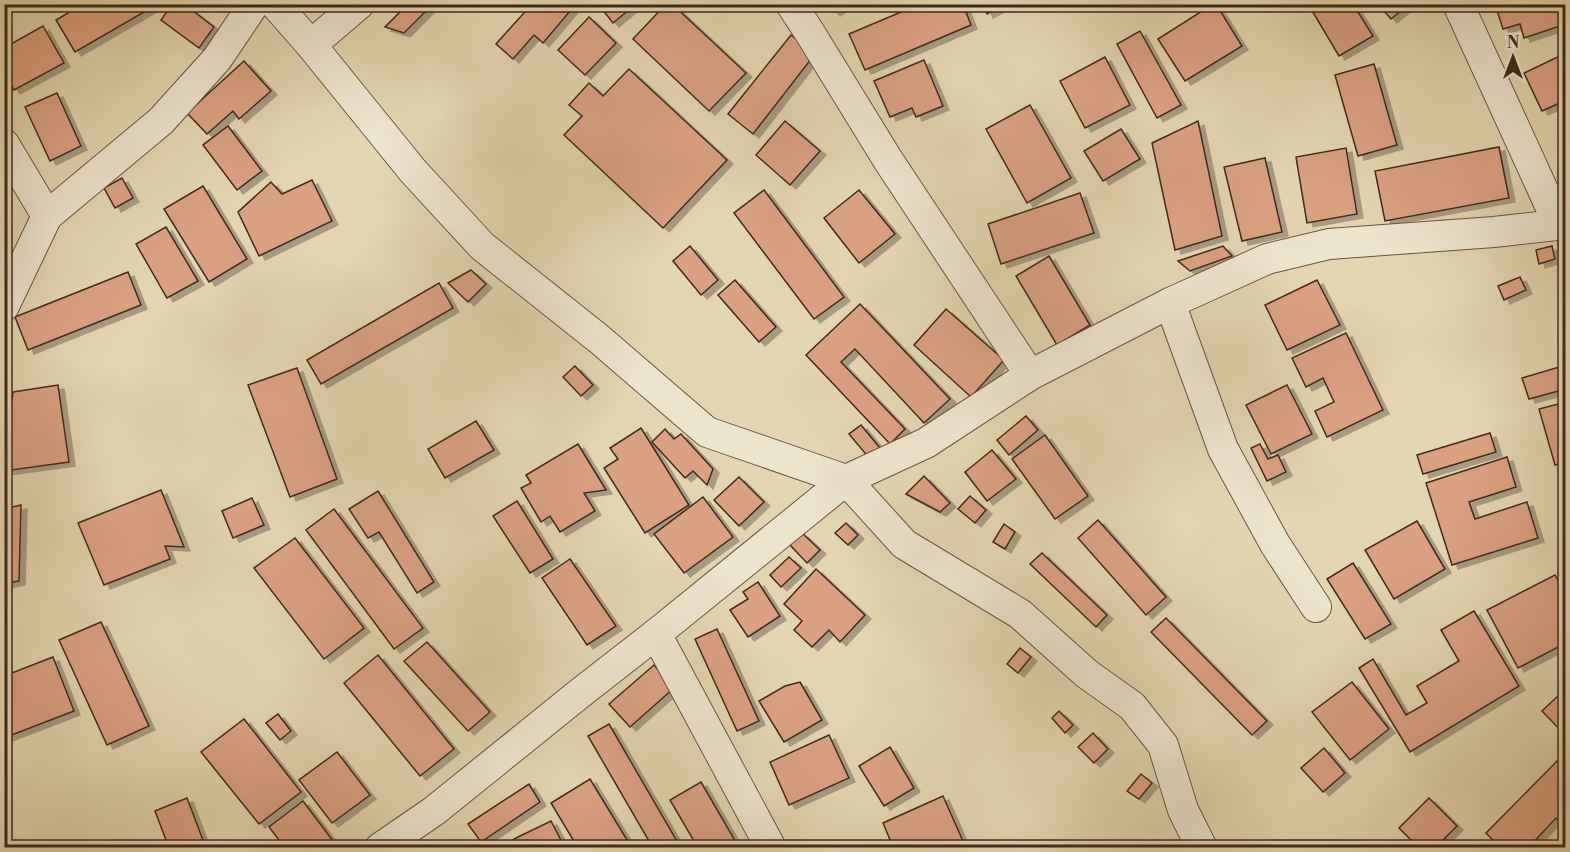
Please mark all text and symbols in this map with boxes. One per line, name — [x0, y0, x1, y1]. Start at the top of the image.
north arrow — [1483, 27, 1543, 87]
text: N — [1507, 33, 1520, 53]

